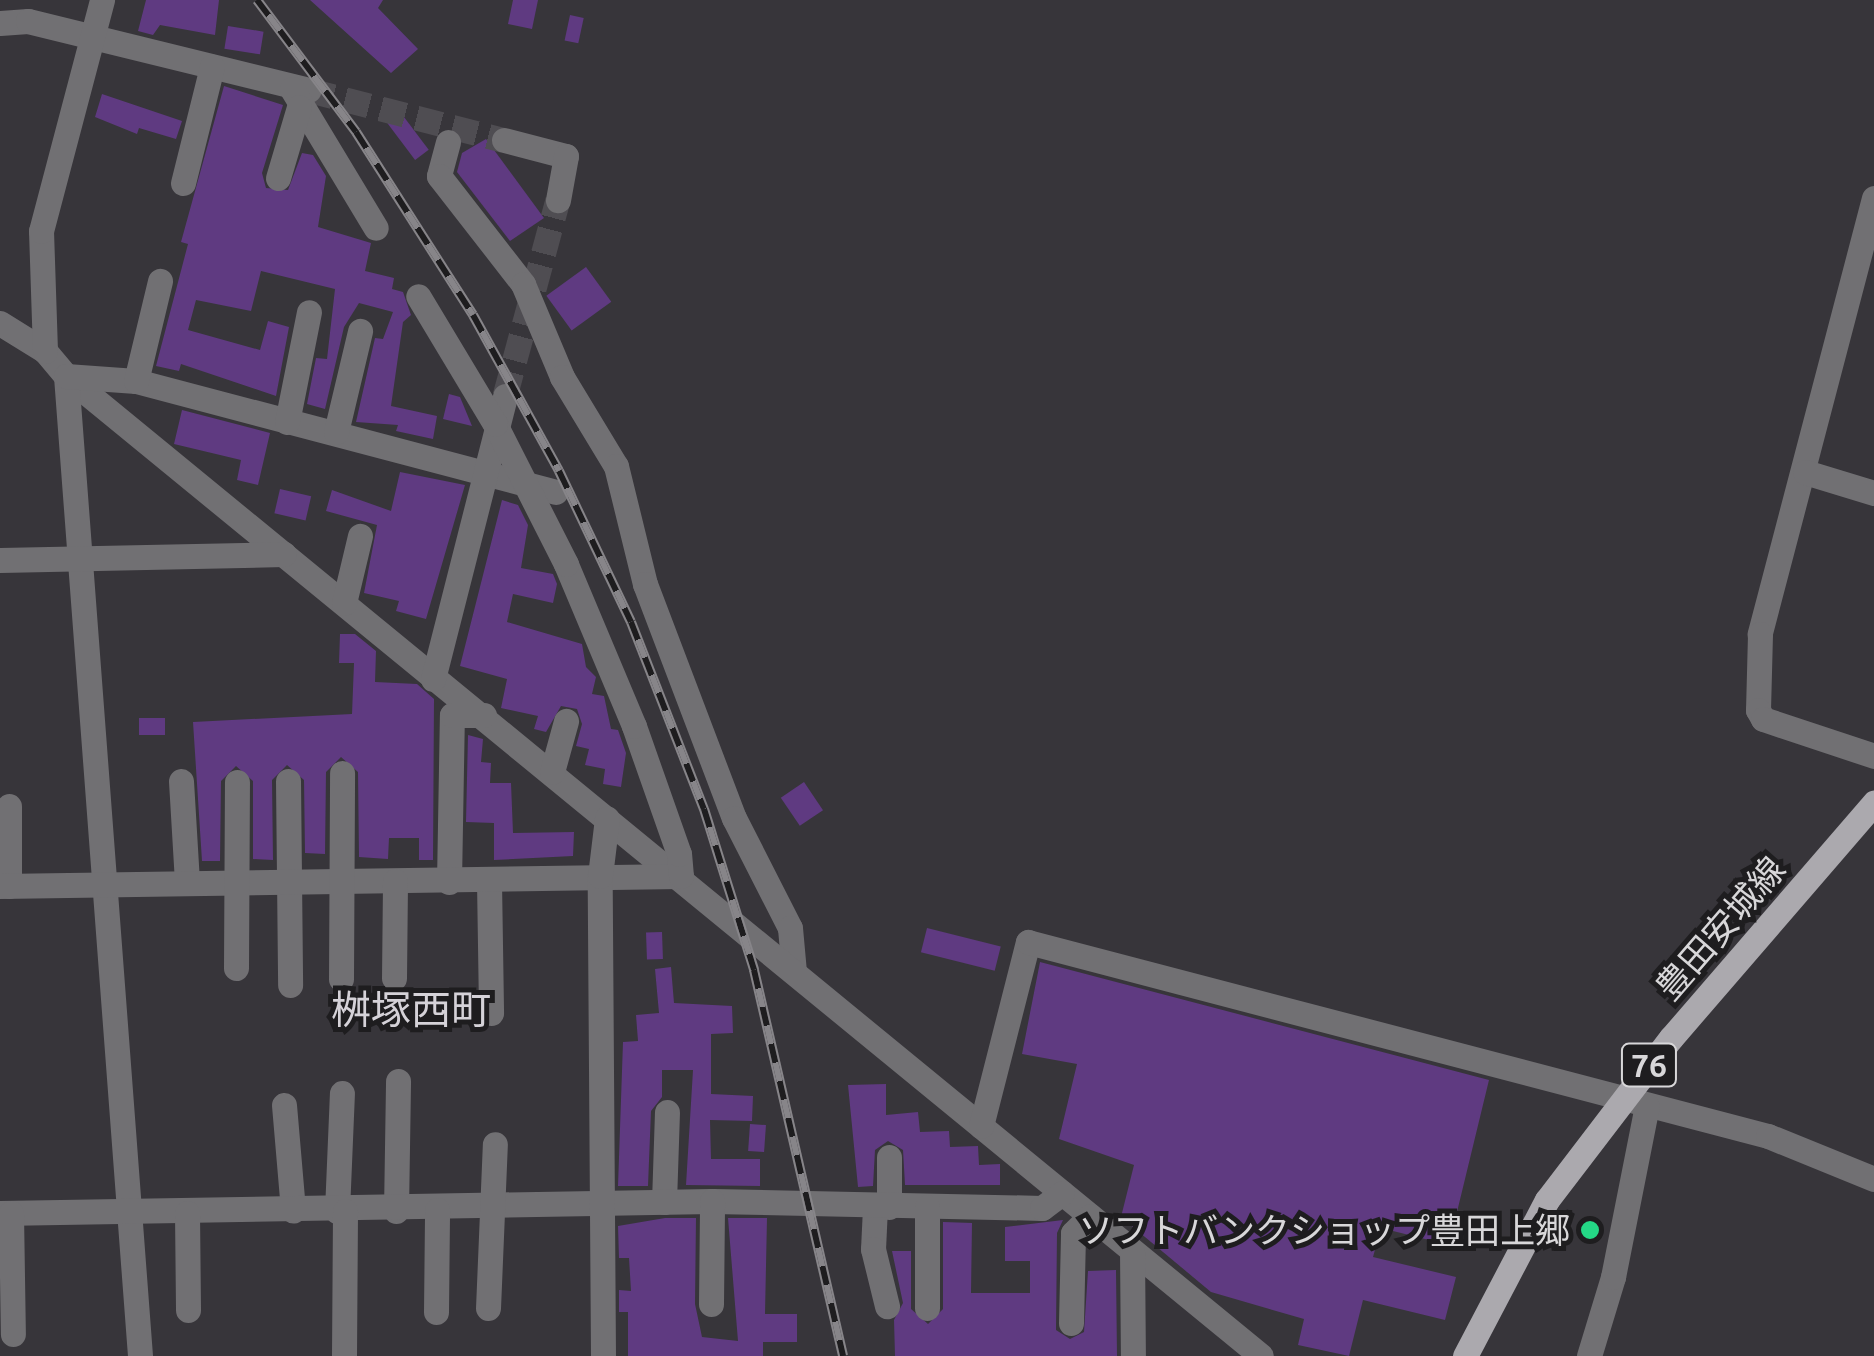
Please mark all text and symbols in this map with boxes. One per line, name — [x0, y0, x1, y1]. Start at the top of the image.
street label: 豊田安城線 — [1647, 848, 1793, 1008]
district label: 桝塚西町 — [331, 986, 491, 1034]
road number: 76 — [1619, 1038, 1679, 1092]
place label: ソフトバンクショップ豊田上郷 — [1080, 1209, 1570, 1251]
marker: ソフトバンクショップ豊田上郷 — [1579, 1219, 1601, 1241]

